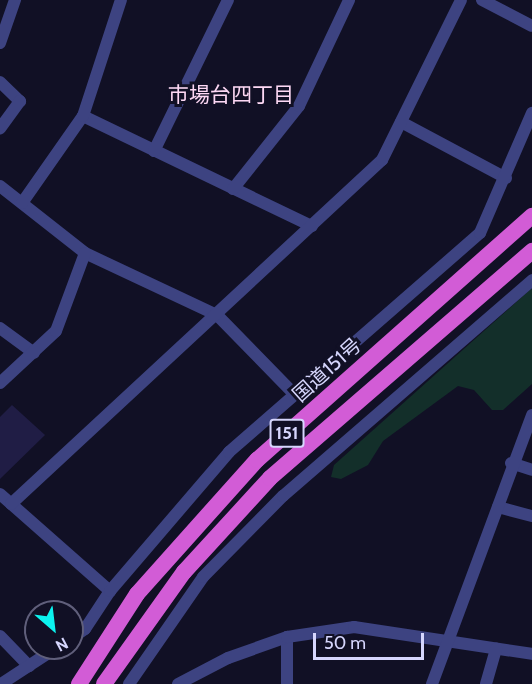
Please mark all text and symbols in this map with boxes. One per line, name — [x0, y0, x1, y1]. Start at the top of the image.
district label: 市場台四丁目 — [168, 82, 294, 108]
street label: 国道151号 — [288, 333, 366, 407]
road number: 151 — [269, 418, 305, 448]
north arrow — [24, 600, 84, 660]
scale bar — [316, 621, 427, 659]
text: 50 m — [324, 632, 366, 654]
text: N — [52, 634, 71, 656]

